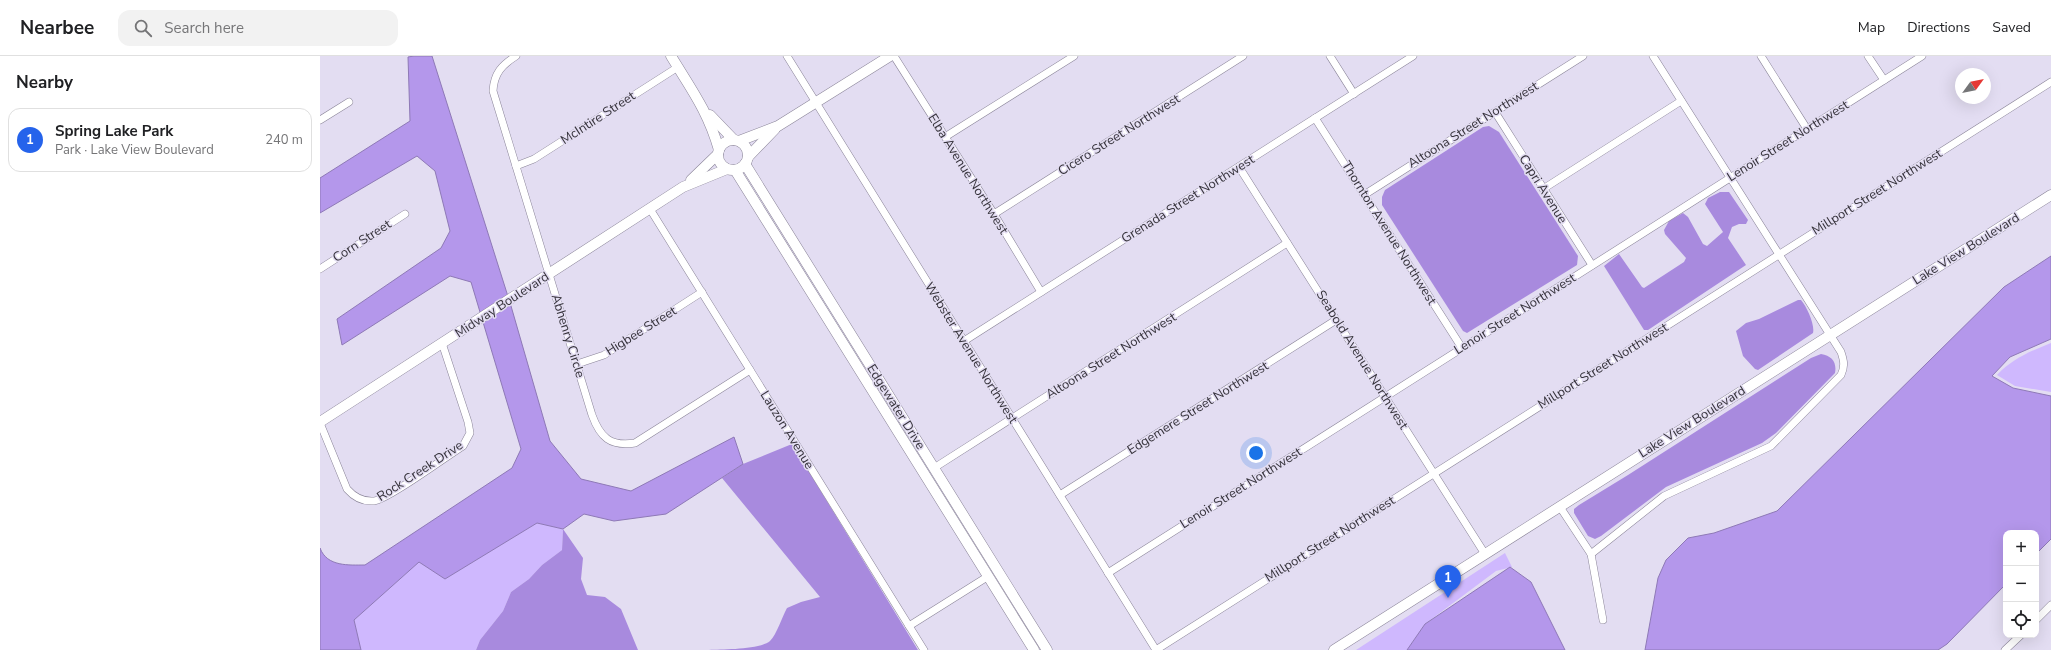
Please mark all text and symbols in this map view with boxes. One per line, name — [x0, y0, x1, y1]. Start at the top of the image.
search box — [118, 10, 398, 46]
text: Nearbee — [20, 15, 94, 41]
icon: search — [132, 17, 154, 39]
text: Search here — [164, 18, 244, 38]
text: Map — [1858, 18, 1885, 37]
text: Directions — [1907, 18, 1970, 37]
text: Saved — [1992, 18, 2031, 37]
north arrow — [1955, 68, 1991, 104]
text: Nearby — [16, 71, 73, 94]
street label: Altoona Street Northwest — [1404, 77, 1542, 173]
street label: McIntire Street — [557, 87, 639, 149]
street label: Cicero Street Northwest — [1055, 90, 1184, 180]
street label: Lenoir Street Northwest — [1724, 96, 1853, 186]
street label: Elba Avenue Northwest — [924, 110, 1013, 238]
text: Spring Lake Park — [55, 121, 173, 141]
text: 1 — [26, 131, 34, 149]
text: 240 m — [265, 131, 303, 149]
text: Park · Lake View Boulevard — [55, 141, 214, 159]
street label: Millport Street Northwest — [1808, 144, 1946, 240]
street label: Grenada Street Northwest — [1118, 150, 1258, 247]
street label: Capri Avenue — [1515, 151, 1571, 227]
street label: Thornton Avenue Northwest — [1337, 158, 1441, 309]
street label: Lake View Boulevard — [1909, 209, 2023, 289]
street label: Corn Street — [329, 215, 395, 267]
street label: Midway Boulevard — [451, 268, 553, 342]
street label: Lenoir Street Northwest — [1451, 269, 1580, 359]
street label: Webster Avenue Northwest — [920, 279, 1022, 427]
street label: Seabold Avenue Northwest — [1312, 287, 1413, 433]
street label: Abhenry Circle — [547, 292, 589, 380]
street label: Higbee Street — [602, 302, 680, 360]
street label: Altoona Street Northwest — [1042, 308, 1180, 404]
street label: Millport Street Northwest — [1534, 318, 1672, 414]
street label: Edgemere Street Northwest — [1124, 357, 1272, 459]
street label: Edgewater Drive — [863, 361, 930, 453]
street label: Lake View Boulevard — [1635, 382, 1749, 462]
street label: Lauzon Avenue — [756, 387, 818, 473]
street label: Rock Creek Drive — [373, 436, 467, 506]
street label: Lenoir Street Northwest — [1177, 443, 1306, 533]
your location — [1246, 443, 1266, 463]
street label: Millport Street Northwest — [1261, 491, 1399, 587]
map controls — [2003, 530, 2039, 638]
button: + — [2003, 530, 2039, 566]
pin: 1 — [1435, 565, 1461, 598]
button: − — [2003, 566, 2039, 602]
button: locate — [2003, 602, 2039, 638]

